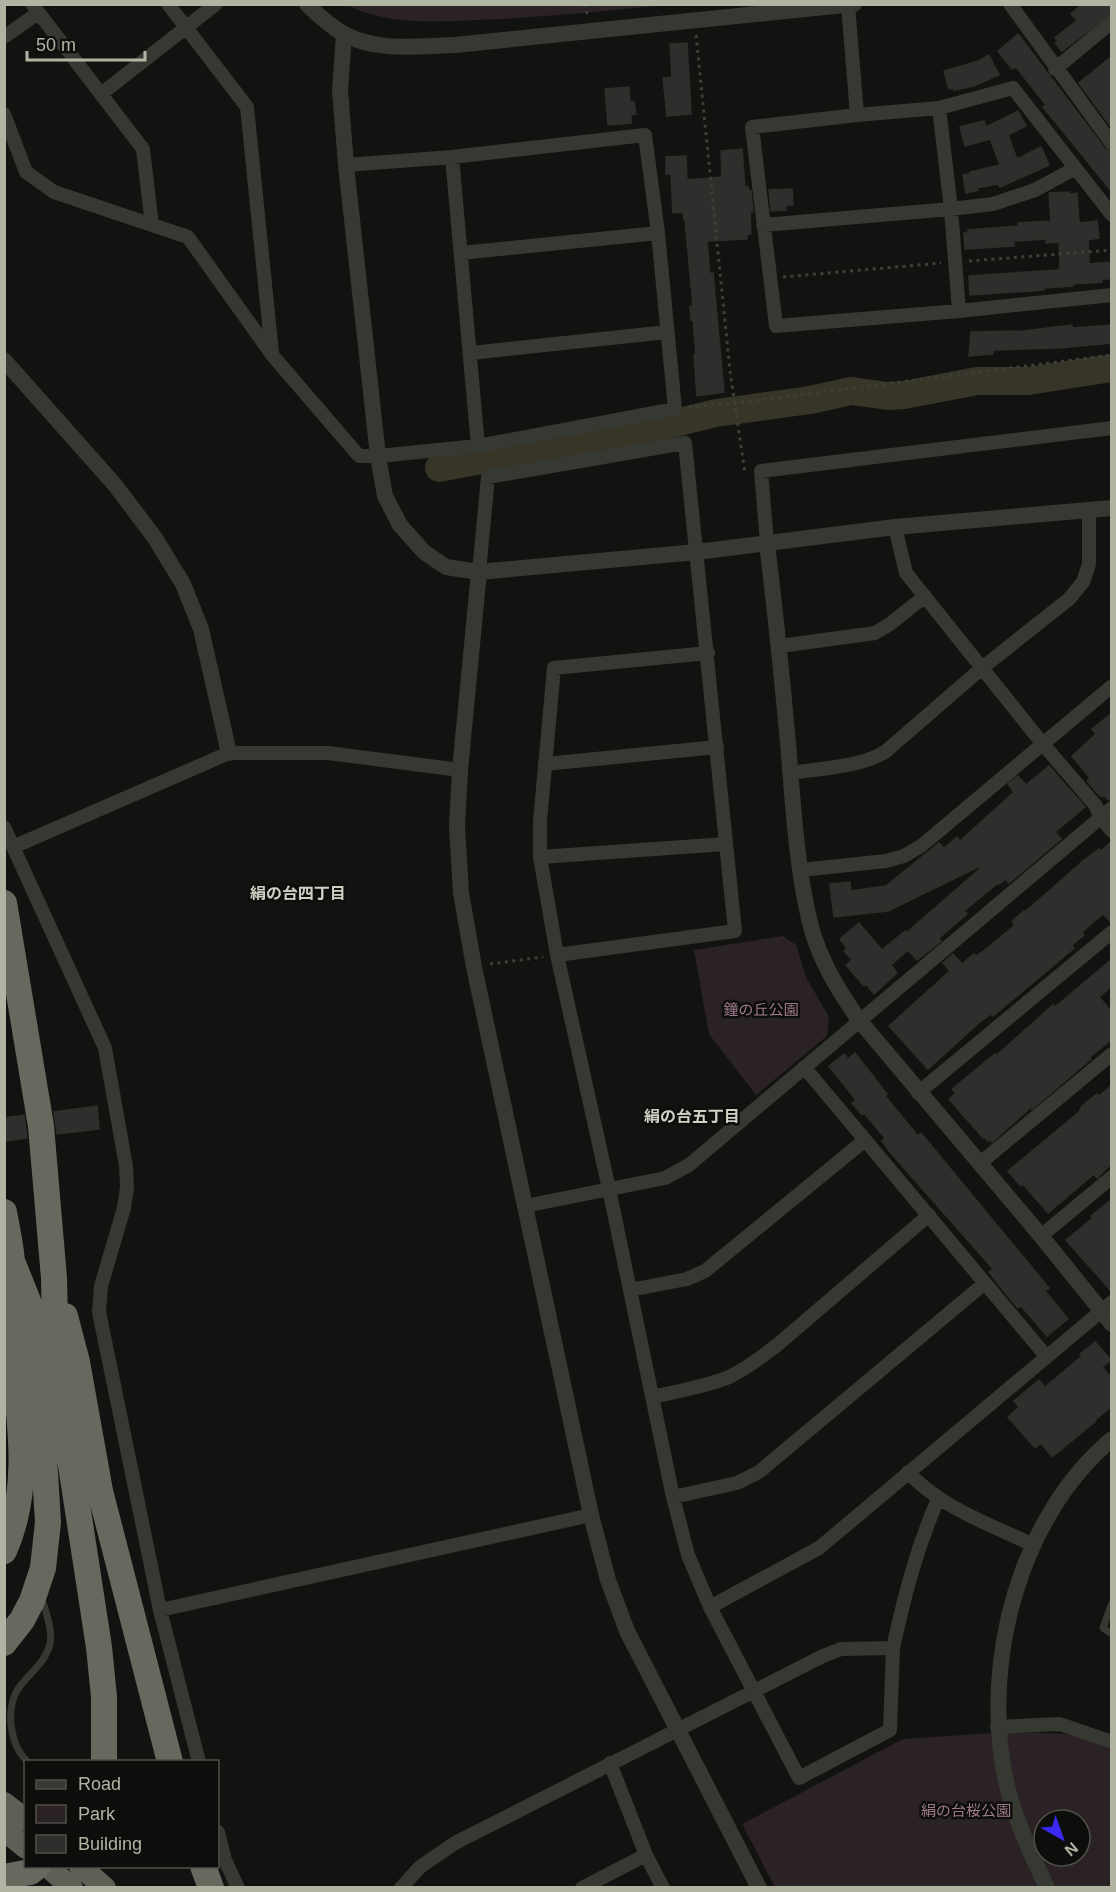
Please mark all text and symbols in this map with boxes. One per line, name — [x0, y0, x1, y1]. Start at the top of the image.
scale bar — [27, 24, 146, 62]
text: 50 m — [36, 35, 76, 55]
district label: 絹の台四丁目 — [250, 885, 346, 902]
park label: 鐘の丘公園 — [723, 1001, 799, 1018]
district label: 絹の台五丁目 — [644, 1108, 740, 1125]
legend — [24, 1760, 219, 1868]
text: Road — [78, 1774, 121, 1794]
park label: 絹の台桜公園 — [921, 1802, 1011, 1819]
text: Park — [78, 1804, 116, 1824]
north arrow — [1032, 1808, 1092, 1868]
text: Building — [78, 1834, 142, 1854]
text: N — [1061, 1839, 1081, 1859]

